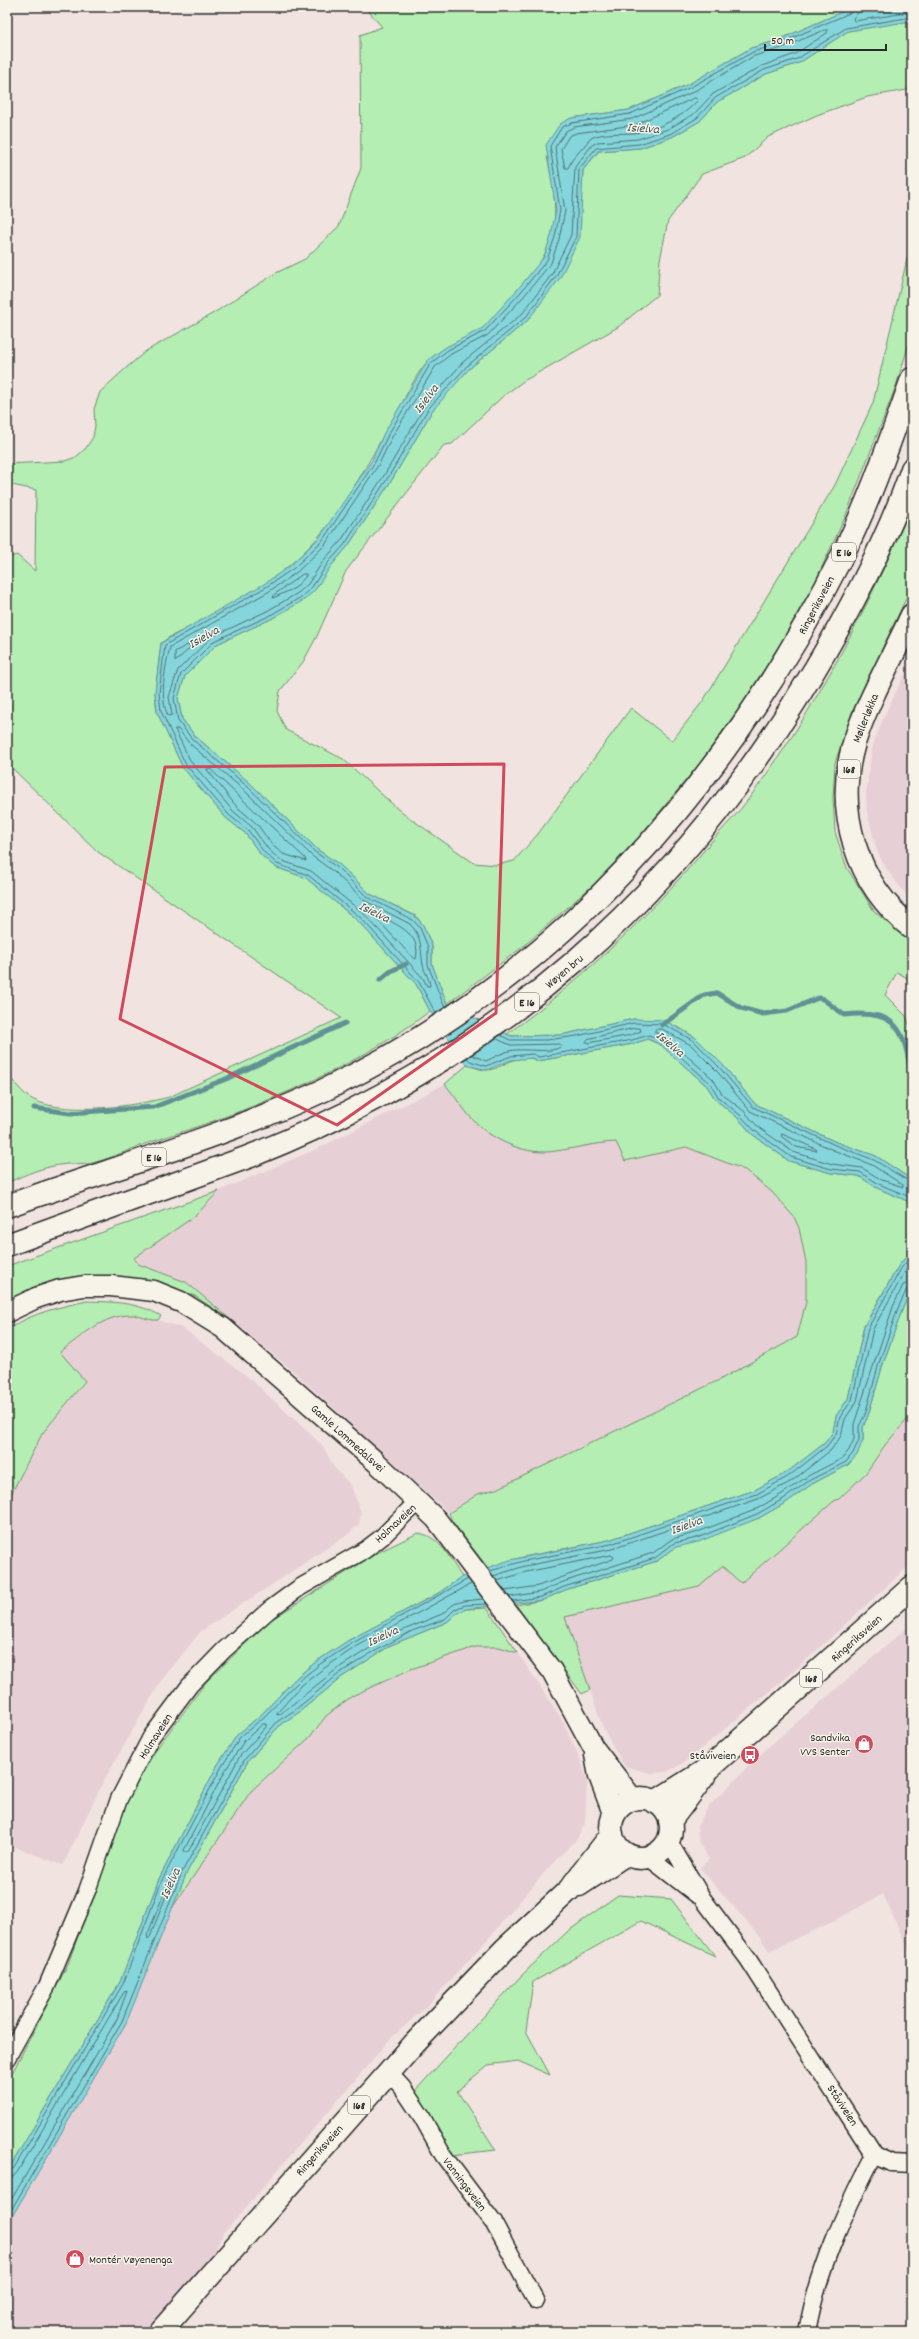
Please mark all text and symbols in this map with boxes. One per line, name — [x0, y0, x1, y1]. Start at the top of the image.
scale bar — [765, 26, 886, 52]
text: 50 m — [771, 33, 794, 50]
water label: Isielva — [626, 119, 660, 140]
water label: Isielva — [410, 380, 445, 418]
road number: E 16 — [832, 543, 856, 561]
street label: Ringeriksveien — [795, 573, 840, 638]
water label: Isielva — [186, 621, 224, 654]
street label: Møllerløkka — [849, 691, 884, 746]
road number: 168 — [838, 760, 860, 778]
water label: Isielva — [355, 898, 393, 929]
street label: Wøyen bru — [542, 951, 588, 993]
road number: E 16 — [515, 993, 539, 1011]
water label: Isielva — [651, 1027, 689, 1063]
road number: E 16 — [142, 1148, 166, 1166]
street label: Gamle Lommedalsvei — [306, 1401, 388, 1477]
street label: Holmaveien — [371, 1500, 421, 1548]
water label: Isielva — [668, 1512, 706, 1541]
street label: Ringeriksveien — [828, 1611, 887, 1667]
water label: Isielva — [364, 1621, 402, 1653]
road number: 168 — [800, 1669, 822, 1687]
street label: Holmaveien — [135, 1710, 178, 1763]
place label: Sandvika VVS Senter — [800, 1730, 851, 1761]
shop icon: Sandvika VVS Senter — [853, 1733, 875, 1755]
bus stop icon: Ståviveien — [739, 1744, 761, 1766]
place label: Ståviveien — [690, 1748, 736, 1765]
water label: Isielva — [156, 1865, 187, 1903]
street label: Ståviveien — [822, 2082, 862, 2130]
road number: 168 — [348, 2096, 370, 2114]
street label: Ringeriksveien — [292, 2121, 348, 2180]
street label: Vanningsveien — [438, 2154, 490, 2216]
shop icon: Montér Vøyenenga — [64, 2248, 86, 2270]
place label: Montér Vøyenenga — [89, 2252, 173, 2269]

